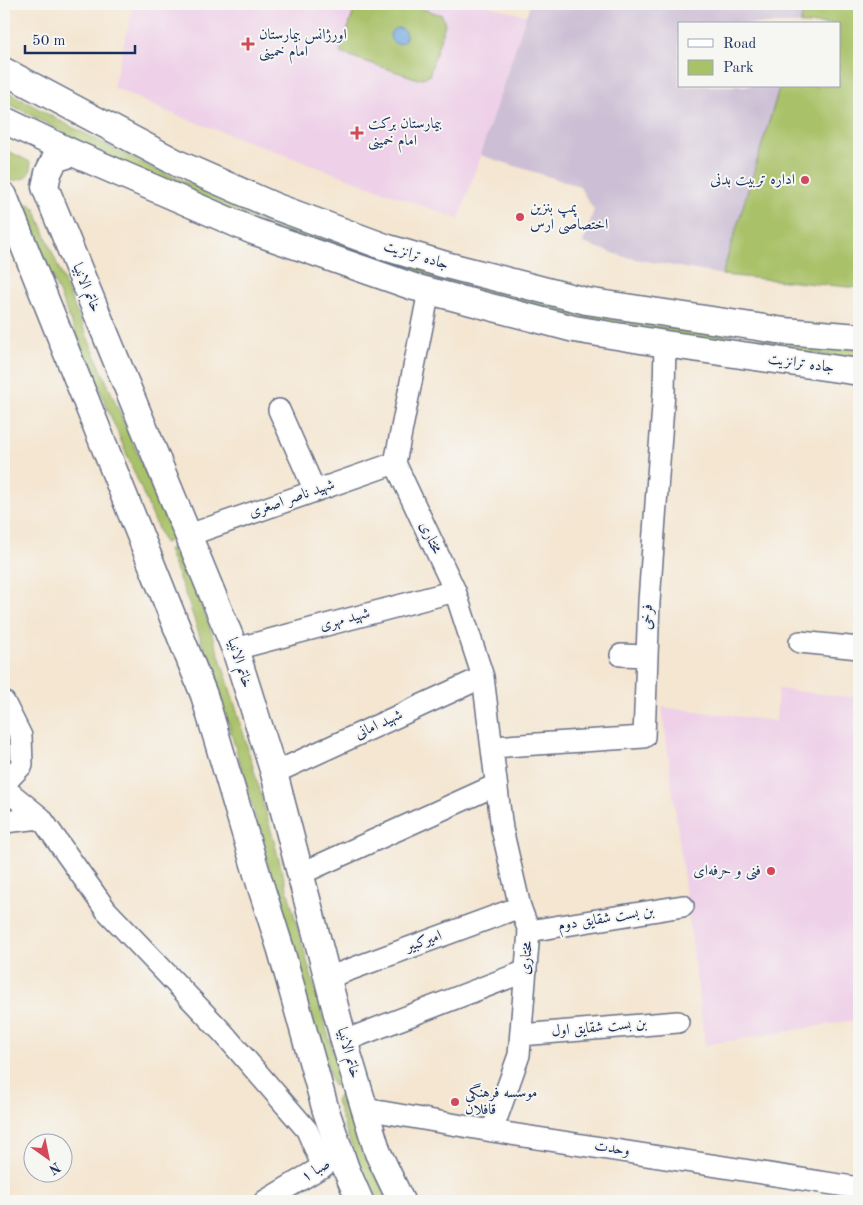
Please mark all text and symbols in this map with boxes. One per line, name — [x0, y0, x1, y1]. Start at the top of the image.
scale bar — [25, 22, 135, 54]
legend — [678, 22, 840, 88]
place label: اورژانس بیمارستان امام خمینی — [259, 28, 347, 64]
text: 50 m — [32, 34, 66, 49]
marker: اورژانس بیمارستان امام خمینی — [241, 37, 255, 51]
text: Road — [723, 37, 757, 52]
text: Park — [723, 61, 754, 76]
place label: بیمارستان برکت امام خمینی — [368, 116, 442, 153]
marker: بیمارستان برکت امام خمینی — [350, 126, 364, 140]
place label: اداره تربیت بدنی — [710, 173, 795, 188]
marker: اداره تربیت بدنی — [799, 174, 811, 186]
place label: پمپ بنزین اختصاصی ارس — [530, 201, 608, 235]
marker: پمپ بنزین اختصاصی ارس — [514, 211, 526, 223]
street label: جاده ترانزیت — [382, 239, 450, 274]
street label: خاتم الانبیا — [65, 261, 103, 316]
street label: جاده ترانزیت — [767, 352, 835, 377]
street label: شهید ناصر اصغری — [247, 477, 337, 522]
street label: مختاری — [416, 520, 444, 556]
street label: فرخی — [640, 604, 657, 630]
street label: شهید مهری — [318, 606, 372, 635]
street label: خاتم الانبیا — [220, 636, 254, 691]
street label: شهید امانی — [353, 708, 405, 743]
place label: فنی و حرفه‌ای — [693, 864, 761, 881]
marker: فنی و حرفه‌ای — [765, 865, 777, 877]
street label: بن بست شقایق دوم — [557, 904, 656, 938]
street label: امیرکبیر — [402, 928, 444, 956]
street label: مختاری — [518, 941, 536, 975]
street label: بن بست شقایق اول — [551, 1016, 647, 1040]
street label: خاتم الانبیا — [330, 1026, 362, 1081]
place label: موسسه فرهنگی قافلان — [465, 1083, 537, 1118]
marker: موسسه فرهنگی قافلان — [449, 1096, 461, 1108]
north arrow — [22, 1132, 72, 1182]
street label: وحدت — [593, 1139, 631, 1159]
street label: صبا ۱ — [299, 1157, 333, 1185]
text: N — [46, 1159, 63, 1177]

